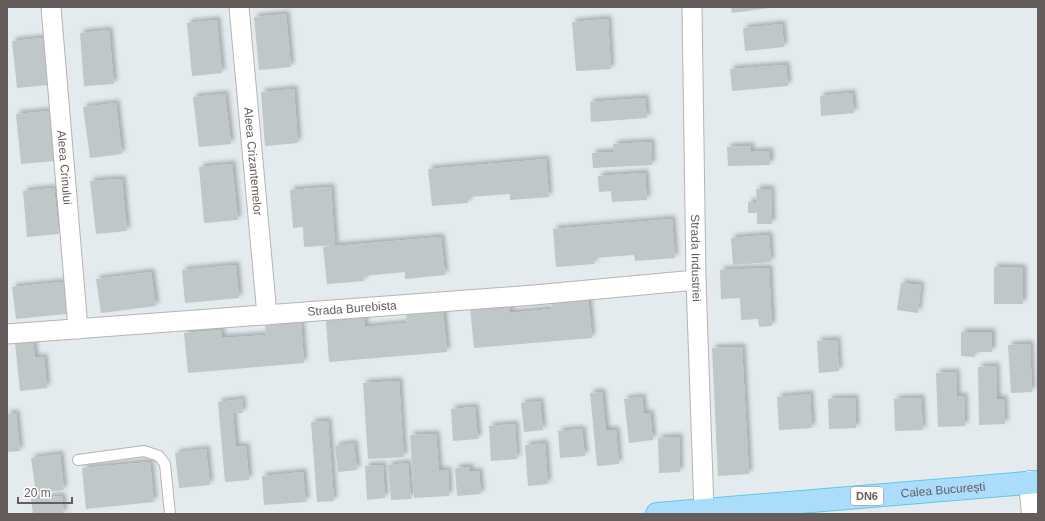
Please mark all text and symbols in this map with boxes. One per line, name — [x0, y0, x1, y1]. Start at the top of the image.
street label: Aleea Crizantemelor — [241, 107, 265, 216]
street label: Aleea Crinului — [54, 130, 75, 205]
street label: Strada Industriei — [688, 214, 704, 302]
street label: Strada Burebista — [307, 298, 398, 319]
scale bar — [18, 479, 72, 505]
street label: Calea București — [900, 479, 986, 501]
text: 20 m — [24, 486, 51, 500]
road number: DN6 — [851, 487, 883, 505]

